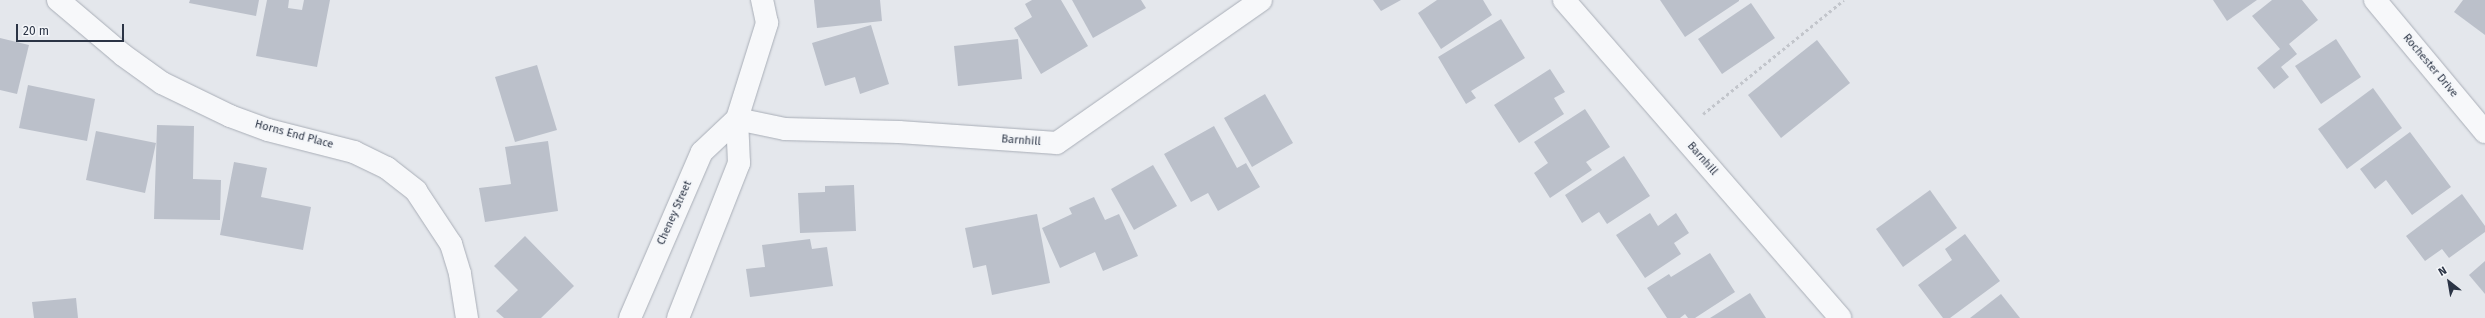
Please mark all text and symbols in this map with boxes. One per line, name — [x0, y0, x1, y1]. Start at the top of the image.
scale bar — [18, 16, 126, 42]
text: 20 m — [23, 24, 49, 38]
street label: Rochester Drive — [2400, 32, 2460, 100]
street label: Horns End Place — [253, 118, 335, 152]
street label: Barnhill — [1001, 133, 1041, 149]
street label: Barnhill — [1684, 140, 1720, 178]
street label: Cheney Street — [655, 179, 695, 247]
north arrow — [2429, 262, 2469, 302]
text: N — [2436, 264, 2449, 279]

